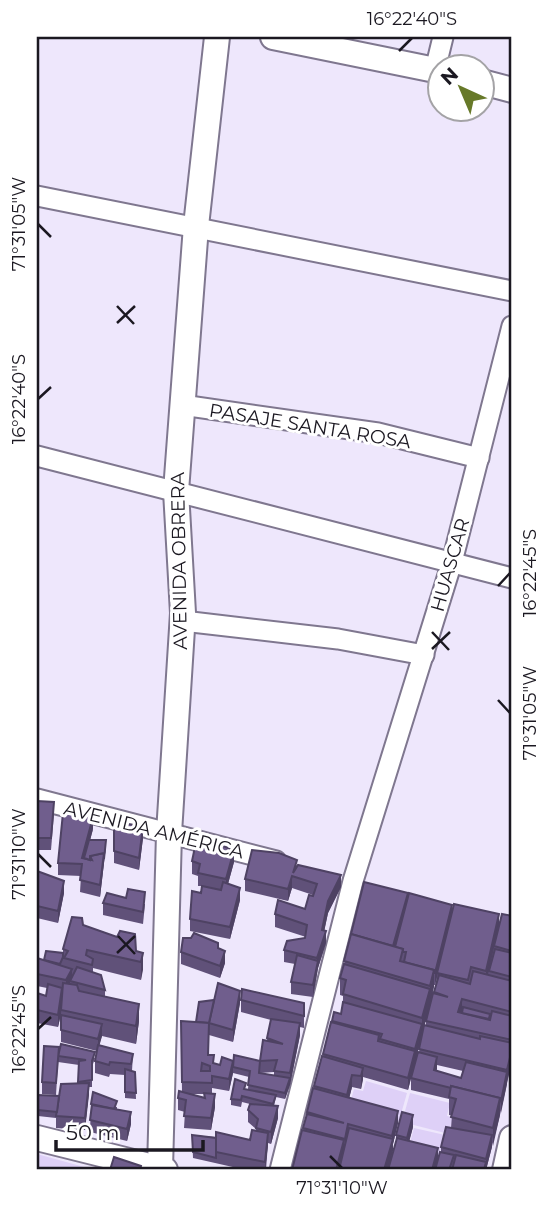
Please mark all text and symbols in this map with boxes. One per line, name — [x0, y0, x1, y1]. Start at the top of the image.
text: 16°22'40"S — [367, 8, 457, 30]
north arrow — [426, 52, 496, 122]
text: N — [436, 63, 463, 90]
text: 71°31'05"W — [8, 177, 30, 271]
text: 16°22'40"S — [8, 354, 30, 444]
street label: PASAJE SANTA ROSA — [208, 399, 413, 453]
street label: AVENIDA OBRERA — [166, 471, 192, 650]
street label: HUASCAR — [426, 516, 474, 614]
text: 16°22'45"S — [519, 529, 541, 617]
text: 71°31'05"W — [519, 666, 541, 760]
street label: AVENIDA AMÉRICA — [62, 797, 247, 864]
text: 71°31'10"W — [8, 808, 30, 900]
text: 16°22'45"S — [8, 985, 30, 1073]
scale bar — [56, 1109, 203, 1153]
text: 50 m — [66, 1120, 120, 1145]
text: 71°31'10"W — [296, 1177, 388, 1199]

